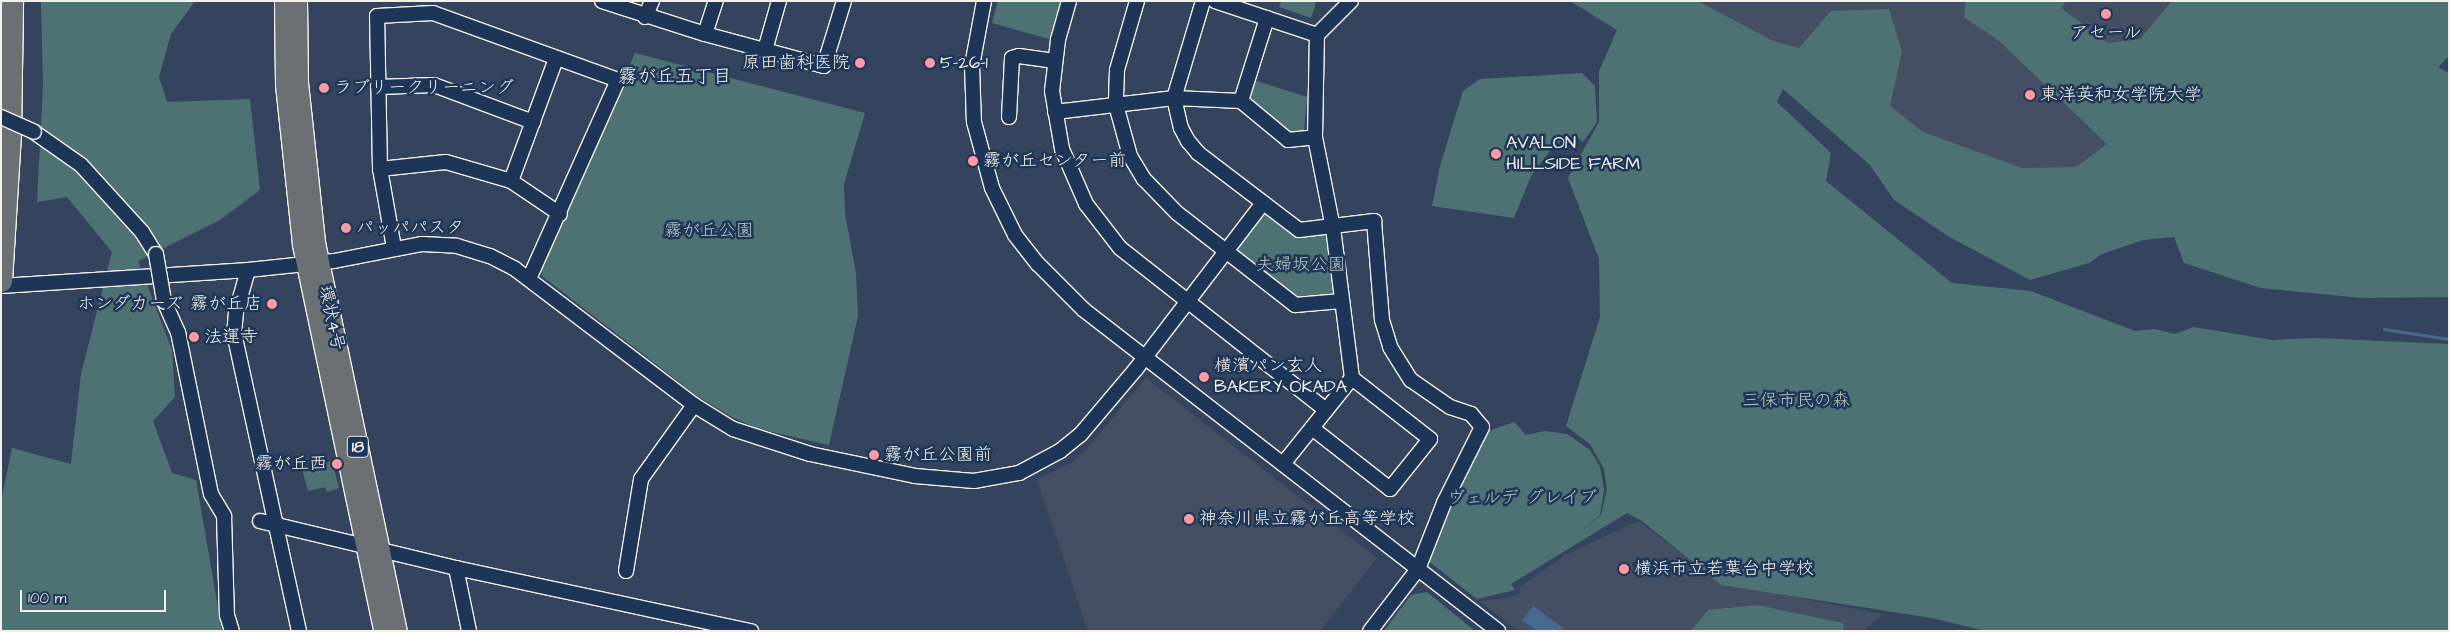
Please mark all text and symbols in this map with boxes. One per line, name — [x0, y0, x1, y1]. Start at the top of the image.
marker: アセール — [2100, 8, 2112, 20]
place label: アセール — [2070, 22, 2142, 44]
place label: 原田歯科医院 — [742, 52, 850, 74]
place label: 5-26-1 — [940, 52, 988, 74]
marker: 原田歯科医院 — [854, 57, 866, 69]
marker: 5-26-1 — [924, 57, 936, 69]
district label: 霧が丘五丁目 — [618, 66, 732, 88]
place label: ラブリークリーニング — [334, 77, 514, 99]
marker: ラブリークリーニング — [318, 82, 330, 94]
place label: 東洋英和女学院大学 — [2040, 84, 2202, 106]
marker: 東洋英和女学院大学 — [2024, 89, 2036, 101]
place label: AVALON HILLSIDE FARM — [1506, 133, 1640, 176]
marker: AVALON HILLSIDE FARM — [1490, 148, 1502, 160]
place label: 霧が丘センター前 — [983, 150, 1127, 172]
marker: 霧が丘センター前 — [967, 155, 979, 167]
place label: パッパパスタ — [356, 217, 464, 239]
park label: 霧が丘公園 — [664, 220, 754, 242]
marker: パッパパスタ — [340, 222, 352, 234]
park label: 夫婦坂公園 — [1256, 254, 1346, 276]
street label: 環状4号 — [314, 283, 348, 353]
place label: ホンダカーズ 霧が丘店 — [75, 293, 262, 315]
marker: ホンダカーズ 霧が丘店 — [266, 298, 278, 310]
place label: 法運寺 — [204, 326, 258, 348]
marker: 法運寺 — [188, 331, 200, 343]
place label: 横濱パン玄人 BAKERY OKADA — [1214, 356, 1347, 398]
marker: 横濱パン玄人 BAKERY OKADA — [1198, 371, 1210, 383]
park label: 三保市民の森 — [1742, 390, 1850, 412]
road number: 18 — [347, 434, 369, 461]
place label: 霧が丘公園前 — [884, 444, 992, 466]
marker: 霧が丘公園前 — [868, 449, 880, 461]
place label: 霧が丘西 — [255, 453, 327, 475]
marker: 霧が丘西 — [331, 458, 343, 470]
park label: ヴェルデ グレイブ — [1446, 487, 1598, 509]
place label: 神奈川県立霧が丘高等学校 — [1199, 508, 1415, 530]
marker: 神奈川県立霧が丘高等学校 — [1183, 513, 1195, 525]
place label: 横浜市立若葉台中学校 — [1634, 558, 1814, 580]
marker: 横浜市立若葉台中学校 — [1618, 563, 1630, 575]
scale bar — [22, 580, 169, 612]
text: 100 m — [28, 588, 67, 609]

